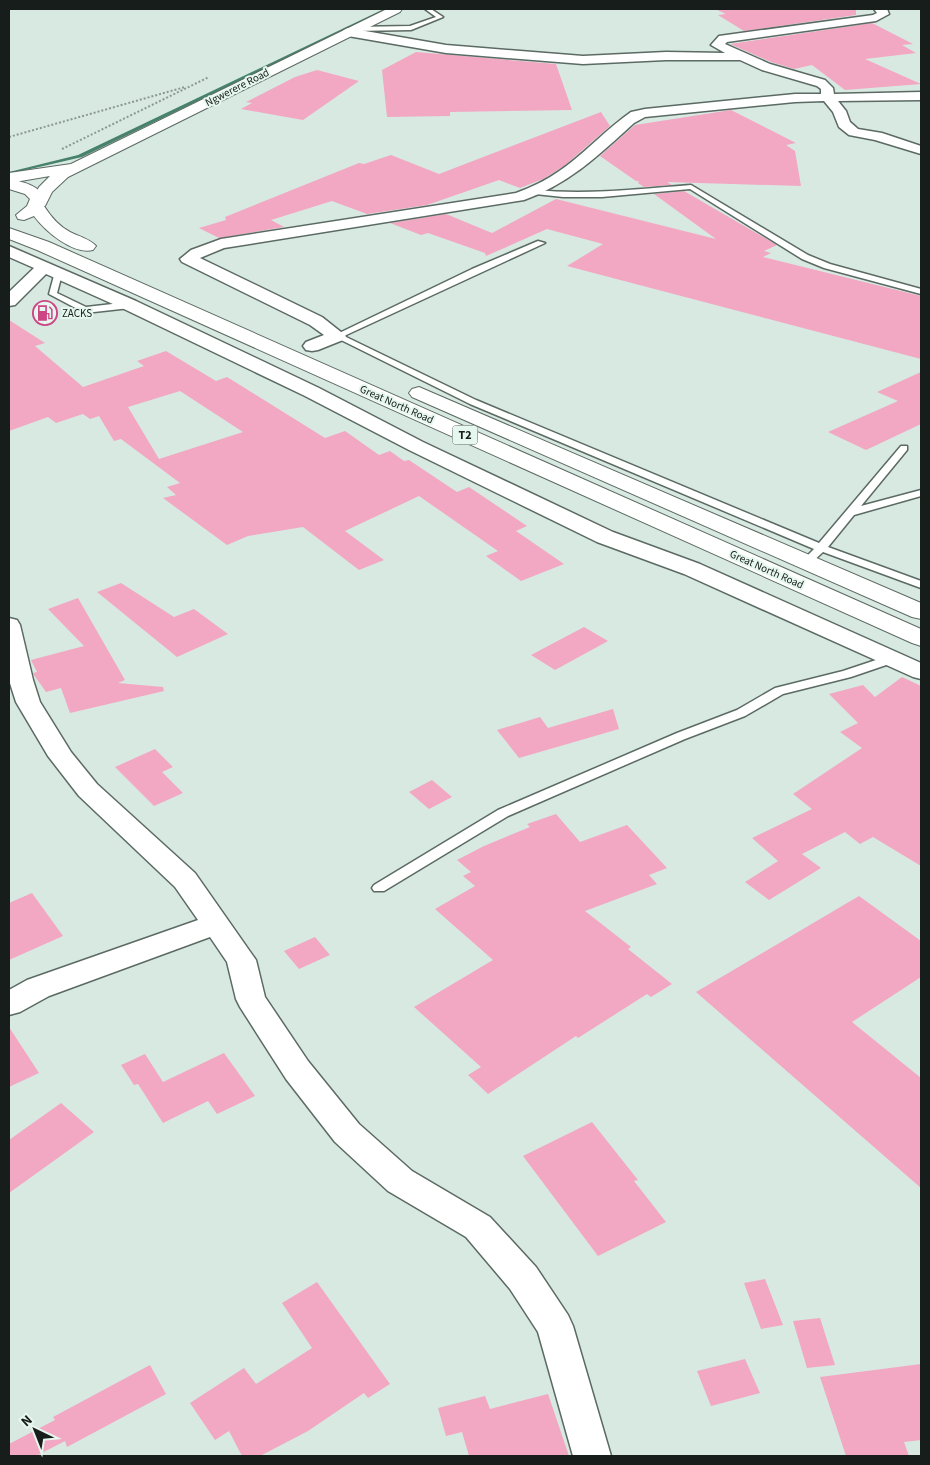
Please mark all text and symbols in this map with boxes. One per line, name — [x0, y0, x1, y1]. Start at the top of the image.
street label: Ngwerere Road — [203, 65, 272, 110]
fuel station icon: ZACKS — [32, 300, 58, 326]
place label: ZACKS — [62, 306, 92, 321]
street label: Great North Road — [357, 381, 436, 427]
road number: T2 — [452, 426, 478, 444]
street label: Great North Road — [727, 546, 806, 592]
north arrow — [10, 1405, 60, 1455]
text: N — [17, 1411, 37, 1432]

